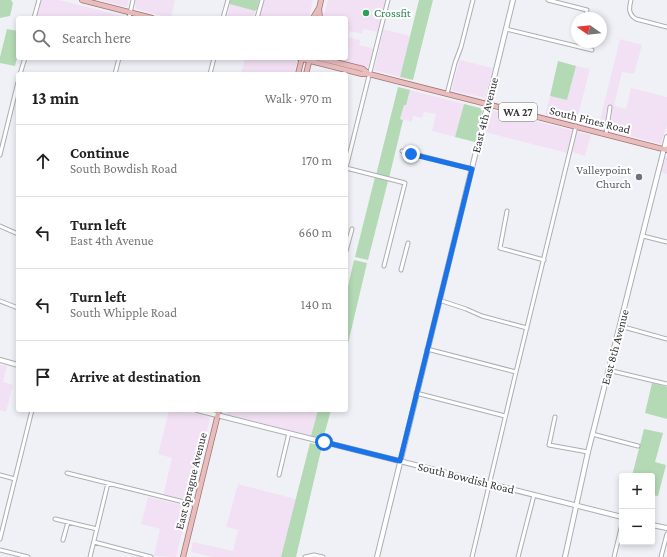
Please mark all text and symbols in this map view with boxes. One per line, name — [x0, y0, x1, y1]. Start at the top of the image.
place label: Crossfit — [374, 6, 412, 20]
marker: Crossfit — [361, 8, 371, 18]
north arrow — [571, 12, 607, 48]
search box — [16, 16, 348, 60]
icon: search — [30, 27, 52, 49]
text: Search here — [62, 30, 131, 46]
street label: East 4th Avenue — [469, 76, 501, 154]
text: 13 min — [32, 89, 79, 108]
text: Walk · 970 m — [265, 91, 332, 106]
road number: WA 27 — [499, 103, 537, 121]
street label: South Pines Road — [548, 103, 633, 137]
text: Continue — [70, 145, 129, 161]
route end — [402, 145, 420, 163]
icon: ahead — [32, 150, 54, 172]
text: 170 m — [302, 153, 332, 168]
text: South Bowdish Road — [70, 161, 177, 176]
place label: Valleypoint Church — [576, 163, 632, 191]
marker: Valleypoint Church — [634, 172, 644, 182]
text: Turn left — [70, 217, 126, 233]
icon: left — [32, 222, 54, 244]
text: 660 m — [299, 225, 332, 240]
text: East 4th Avenue — [70, 233, 154, 248]
text: Turn left — [70, 289, 126, 305]
icon: left — [32, 294, 54, 316]
text: 140 m — [301, 297, 332, 312]
text: South Whipple Road — [70, 305, 177, 320]
street label: East 8th Avenue — [598, 308, 632, 386]
icon: arrive — [32, 366, 54, 388]
text: Arrive at destination — [70, 369, 201, 385]
street label: East Sprague Avenue — [172, 431, 210, 531]
route start — [315, 433, 333, 451]
street label: South Bowdish Road — [416, 459, 516, 497]
map controls — [619, 473, 655, 545]
button: + — [619, 473, 655, 509]
button: − — [619, 509, 655, 545]

